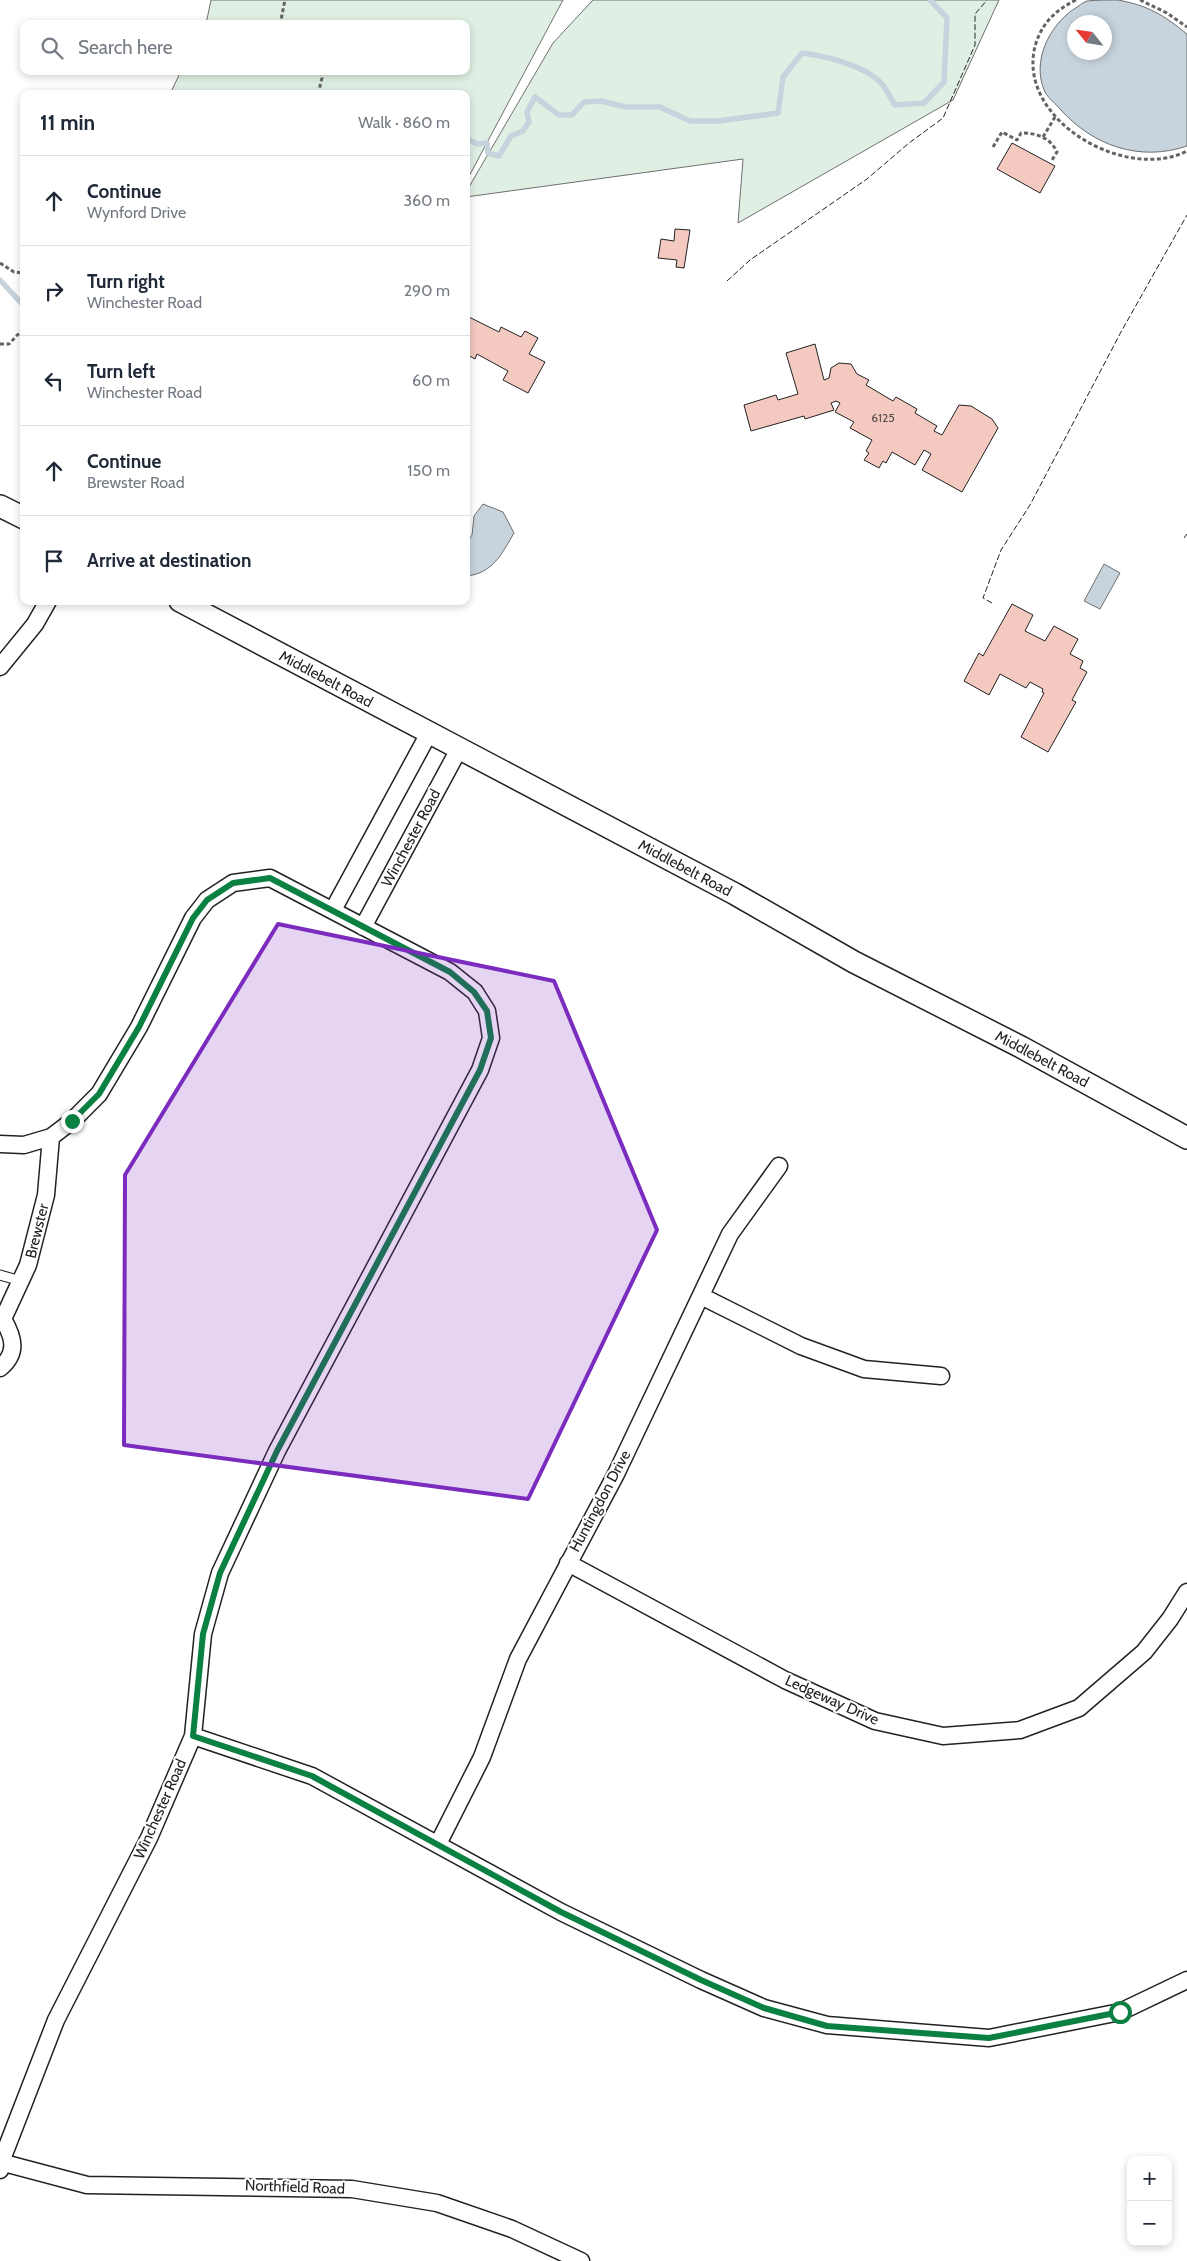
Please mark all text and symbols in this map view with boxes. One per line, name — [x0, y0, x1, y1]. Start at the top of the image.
north arrow — [1067, 15, 1112, 60]
search box — [20, 20, 470, 75]
icon: search — [38, 34, 66, 62]
text: Search here — [78, 36, 172, 59]
text: 11 min — [40, 110, 95, 135]
text: Walk · 860 m — [358, 113, 450, 132]
text: Continue — [87, 180, 161, 203]
icon: ahead — [40, 187, 68, 215]
text: 360 m — [403, 191, 450, 210]
text: Wynford Drive — [87, 203, 186, 222]
text: Turn right — [87, 270, 165, 293]
icon: right — [40, 277, 68, 305]
text: 290 m — [404, 281, 450, 300]
text: Winchester Road — [87, 293, 202, 312]
text: Turn left — [87, 360, 155, 383]
icon: left — [40, 367, 68, 395]
text: 60 m — [412, 371, 450, 390]
text: Winchester Road — [87, 383, 202, 402]
house number: 6125 — [871, 410, 895, 425]
text: Continue — [87, 450, 161, 473]
icon: ahead — [40, 457, 68, 485]
text: 150 m — [407, 461, 450, 480]
text: Brewster Road — [87, 473, 185, 492]
icon: arrive — [40, 547, 68, 575]
text: Arrive at destination — [87, 549, 251, 572]
street label: Middlebelt Road — [276, 647, 376, 711]
street label: Winchester Road — [378, 786, 444, 890]
street label: Middlebelt Road — [635, 836, 735, 900]
street label: Middlebelt Road — [992, 1027, 1092, 1091]
route end — [61, 1110, 84, 1133]
street label: Brewster — [22, 1202, 53, 1260]
street label: Huntingdon Drive — [566, 1447, 635, 1555]
street label: Ledgeway Drive — [782, 1671, 882, 1729]
street label: Winchester Road — [130, 1756, 190, 1862]
route start — [1109, 2001, 1132, 2024]
map controls — [1127, 2156, 1172, 2246]
button: + — [1127, 2156, 1172, 2201]
street label: Northfield Road — [245, 2176, 345, 2198]
button: − — [1127, 2201, 1172, 2246]

